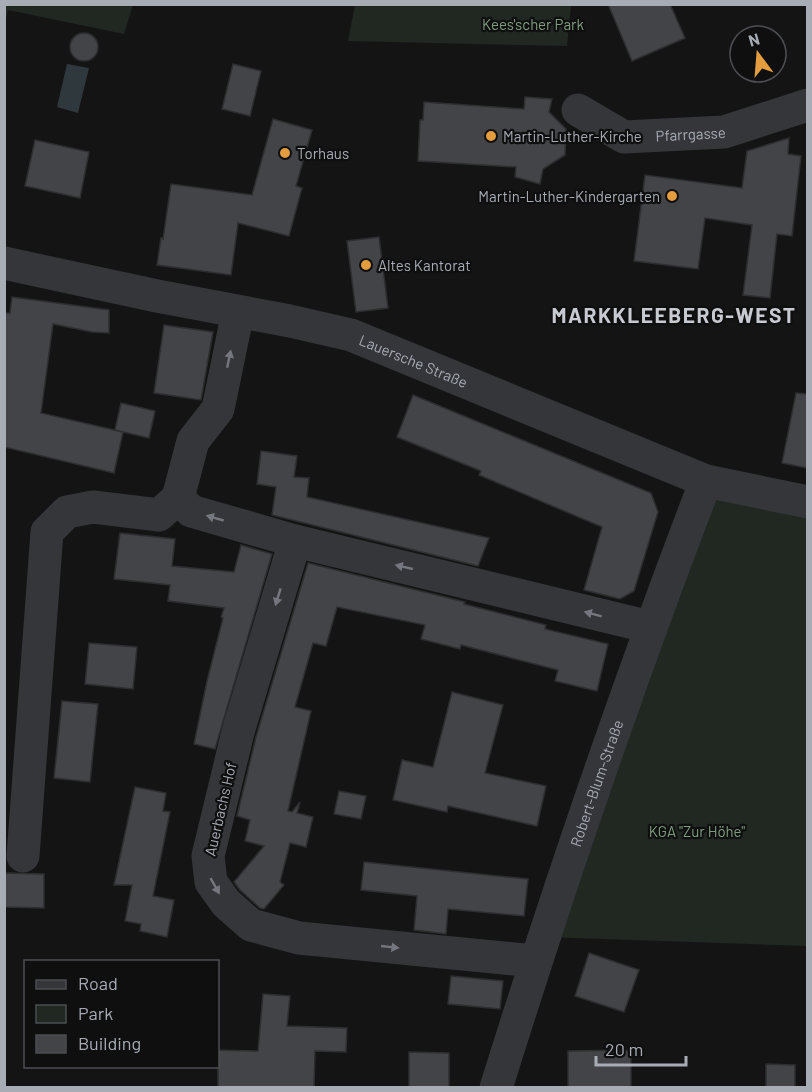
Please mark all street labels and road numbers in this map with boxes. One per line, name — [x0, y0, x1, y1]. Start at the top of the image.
street label: Pfarrgasse — [655, 123, 726, 144]
street label: Lauersche Straße — [357, 330, 470, 391]
street label: Robert-Blum-Straße — [566, 717, 626, 849]
street label: Auerbachs Hof — [200, 760, 240, 858]

